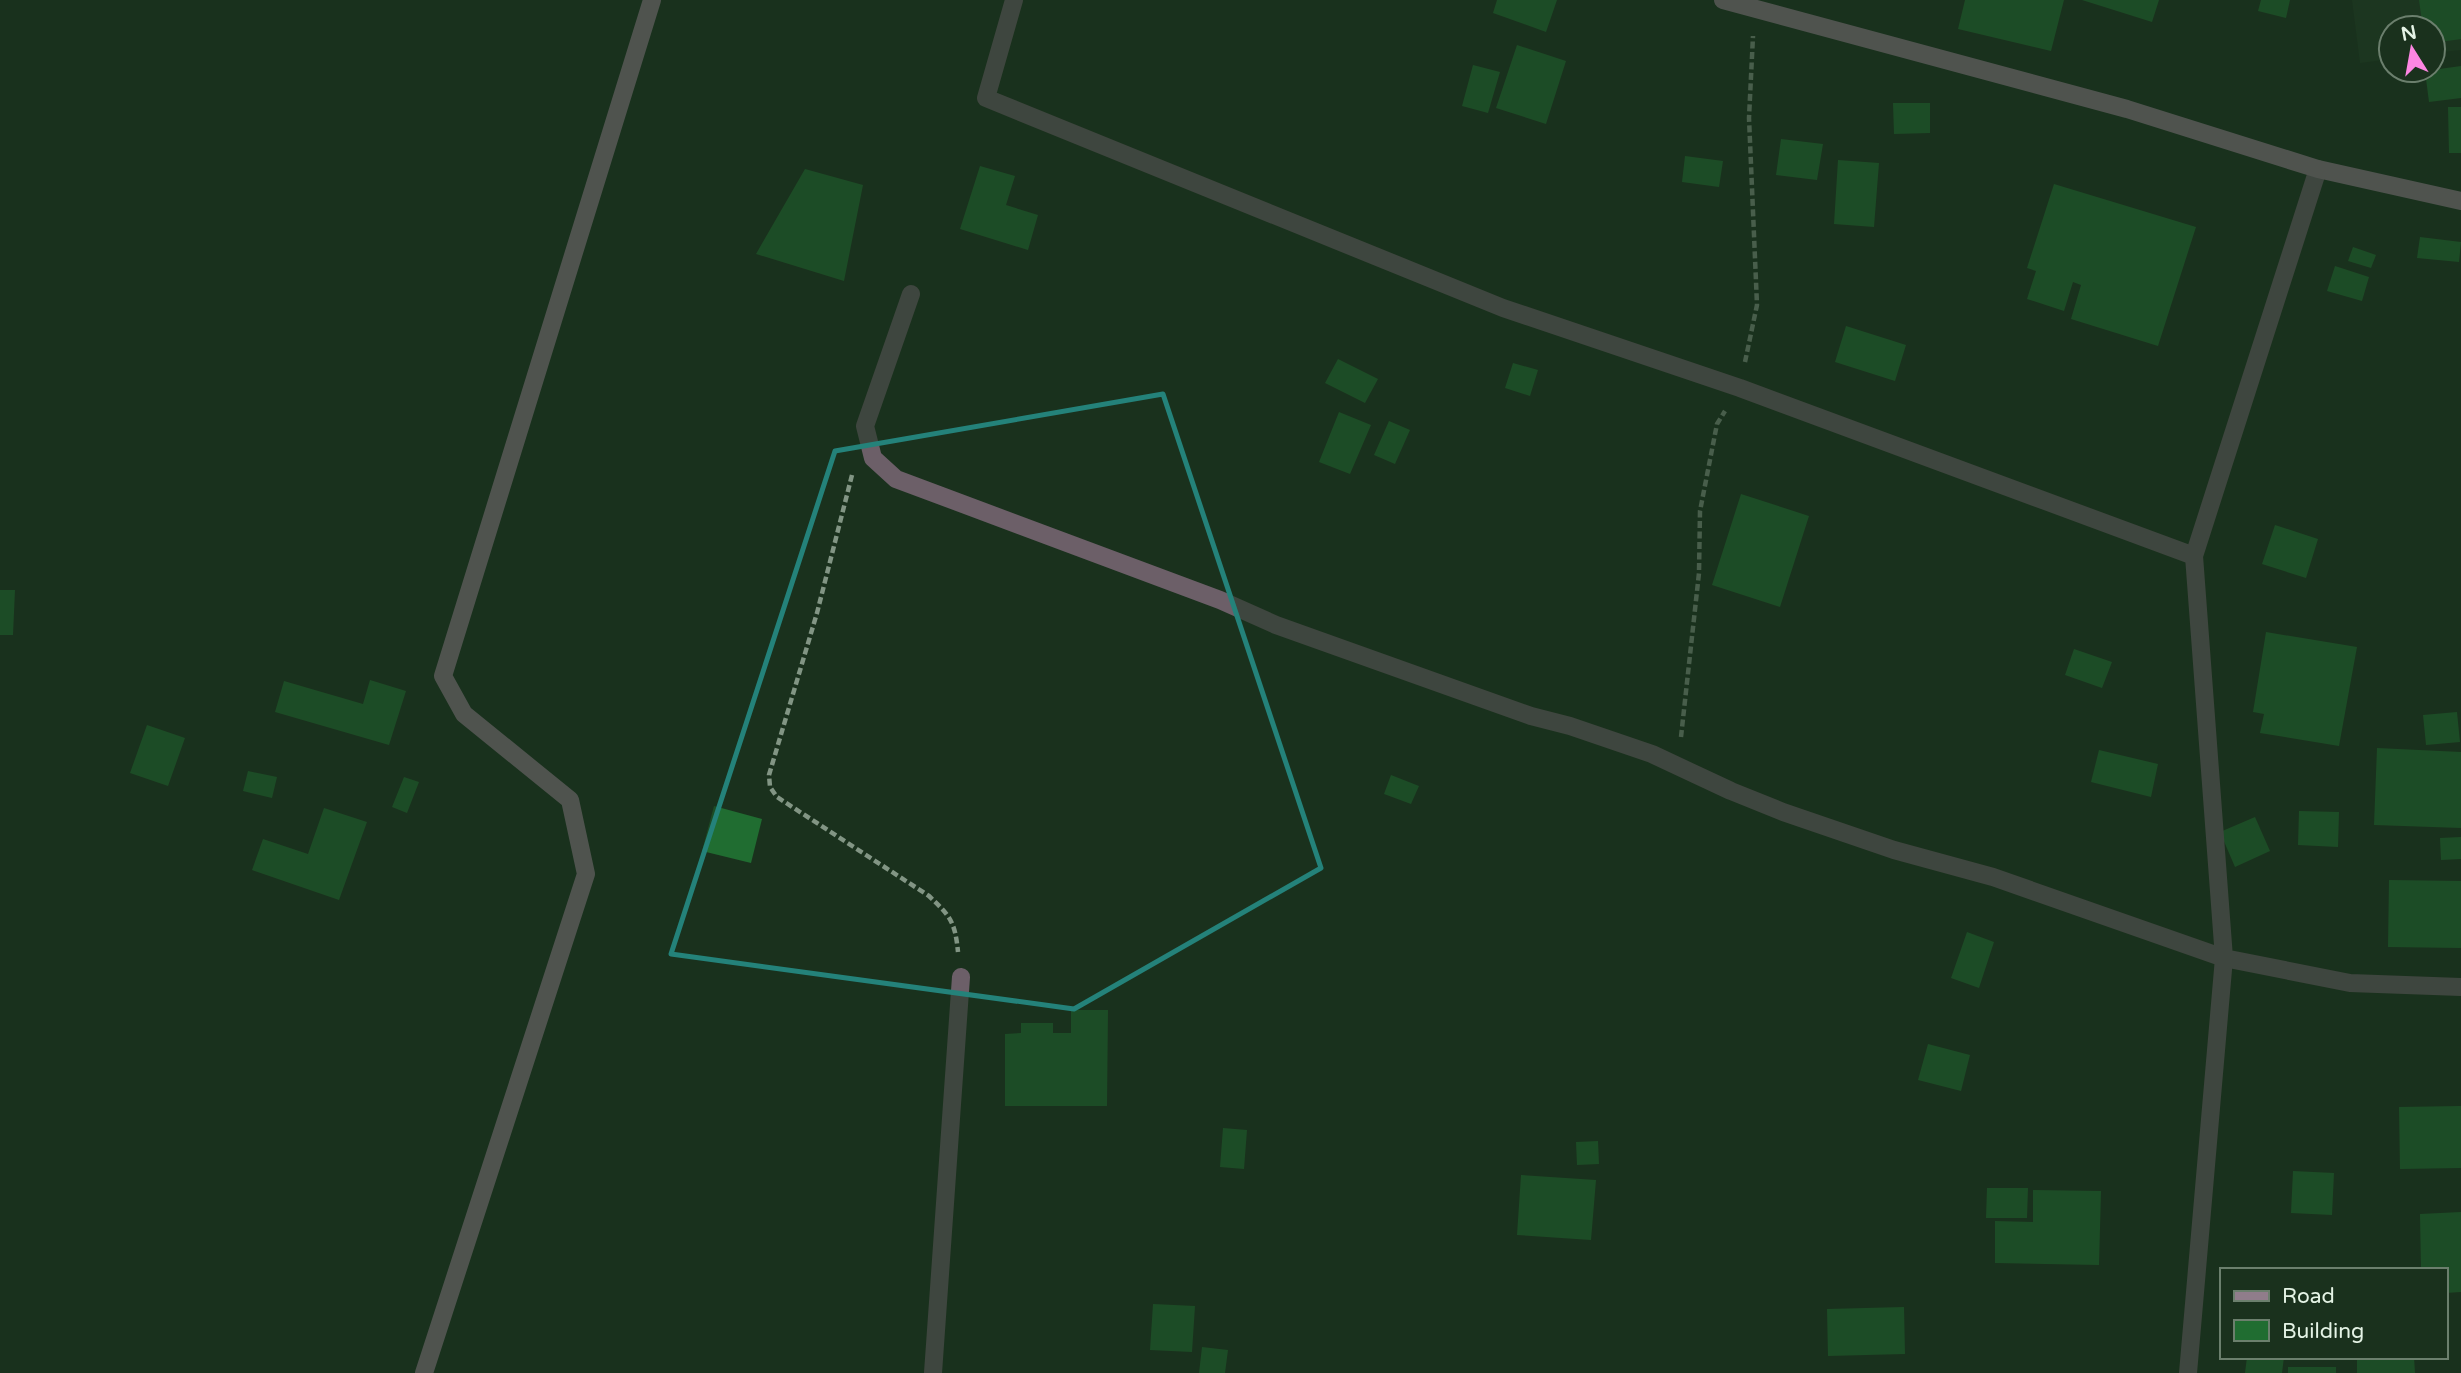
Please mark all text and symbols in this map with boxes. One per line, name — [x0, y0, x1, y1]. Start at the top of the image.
north arrow — [2377, 14, 2447, 84]
text: N — [2399, 21, 2419, 46]
legend — [2220, 1268, 2447, 1359]
text: Road — [2282, 1284, 2335, 1309]
text: Building — [2282, 1319, 2364, 1344]

